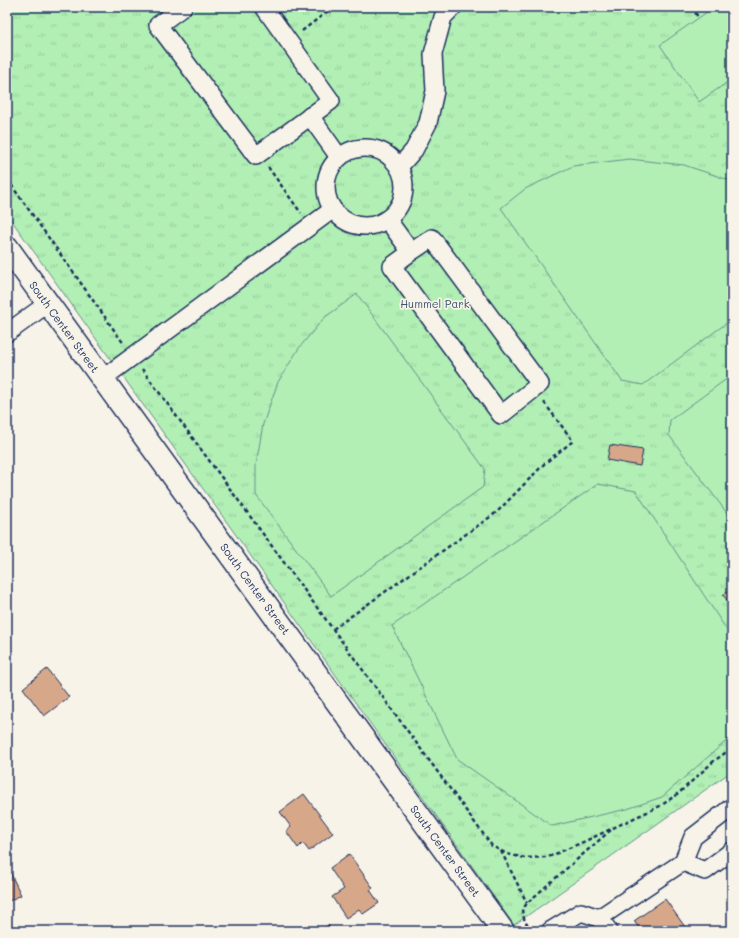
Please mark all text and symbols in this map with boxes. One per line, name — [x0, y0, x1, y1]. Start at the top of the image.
street label: South Center Street — [26, 278, 103, 376]
park label: Hummel Park — [400, 296, 470, 311]
street label: South Center Street — [217, 540, 294, 638]
street label: South Center Street — [407, 802, 484, 900]

